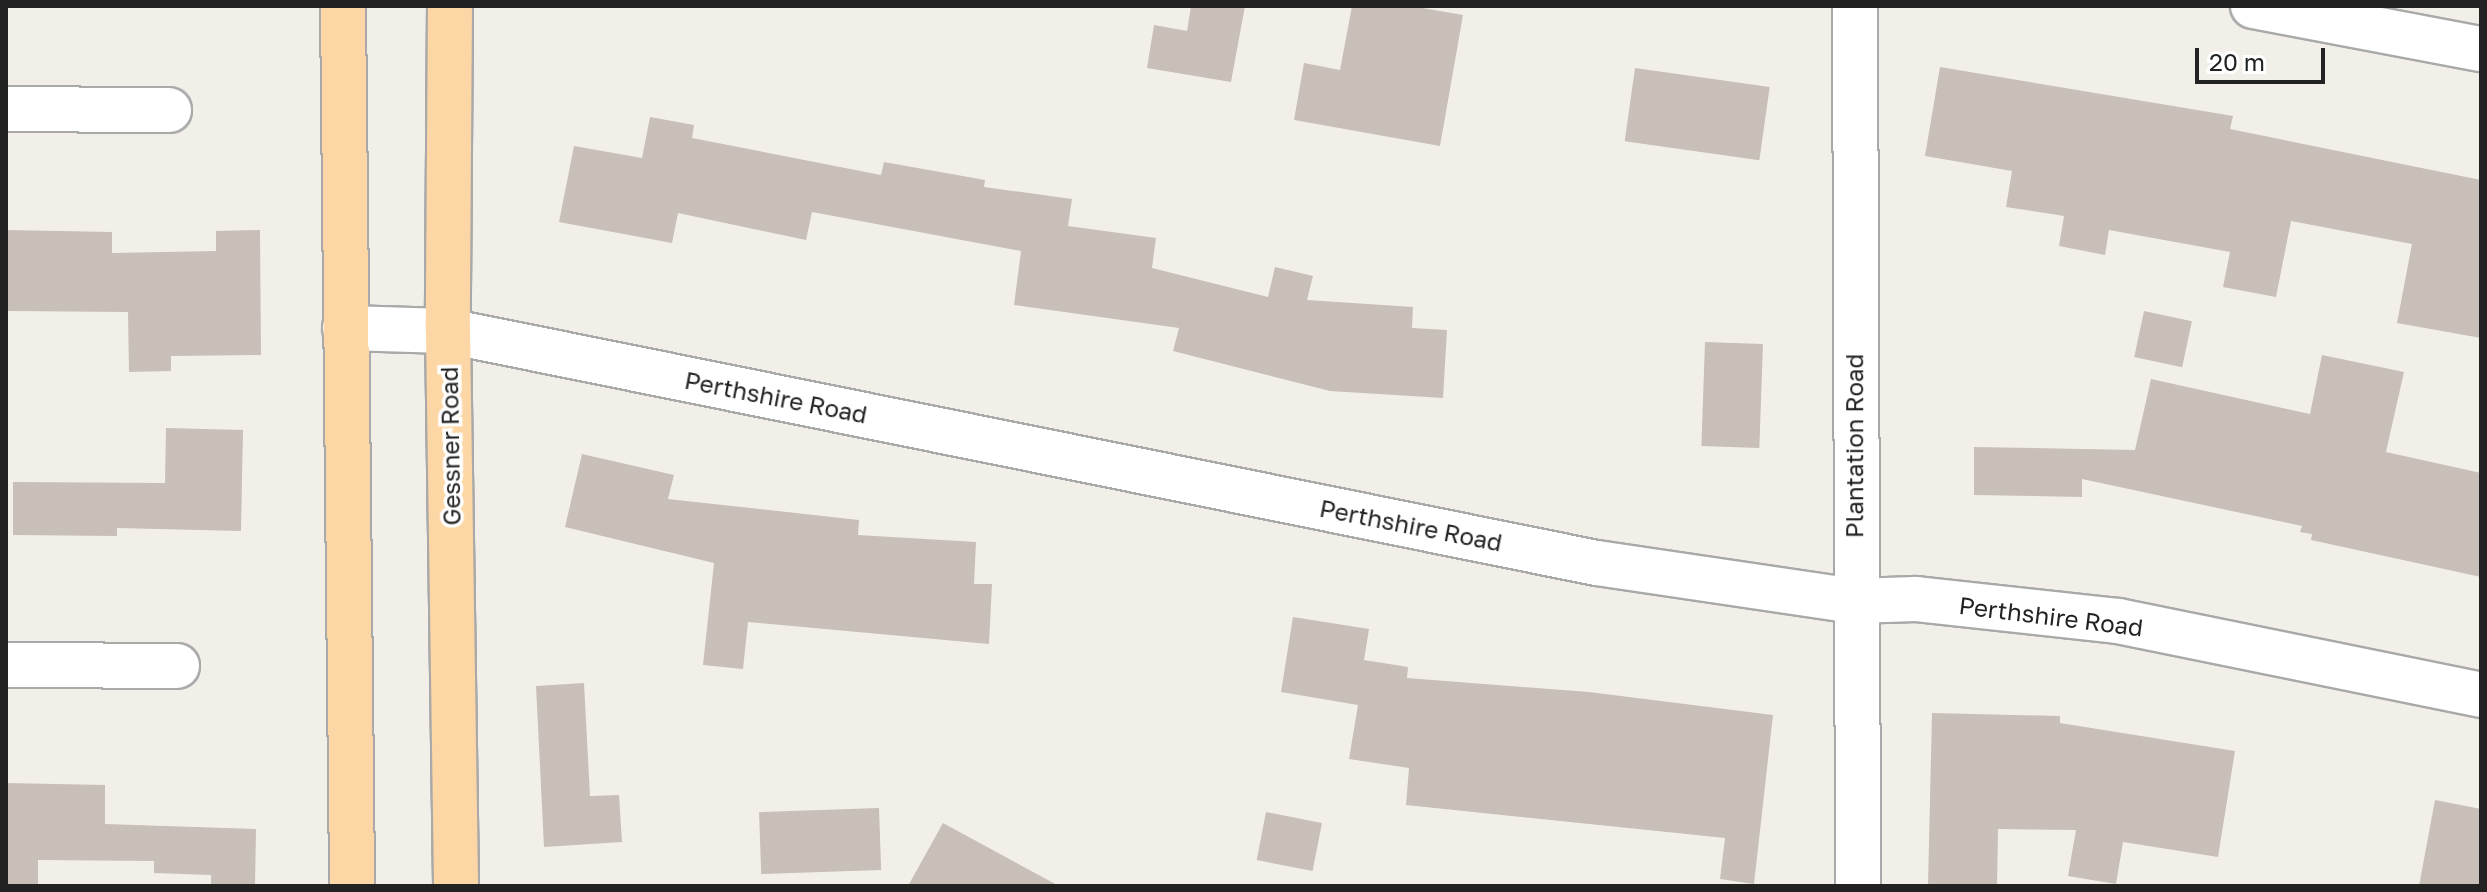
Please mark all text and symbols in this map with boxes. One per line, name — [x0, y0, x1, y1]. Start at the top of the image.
scale bar — [2199, 32, 2329, 82]
text: 20 m — [2209, 47, 2265, 76]
street label: Plantation Road — [1840, 354, 1868, 538]
street label: Perthshire Road — [682, 365, 870, 429]
street label: Gessner Road — [434, 366, 466, 526]
street label: Perthshire Road — [1317, 493, 1505, 557]
street label: Perthshire Road — [1957, 590, 2145, 642]

